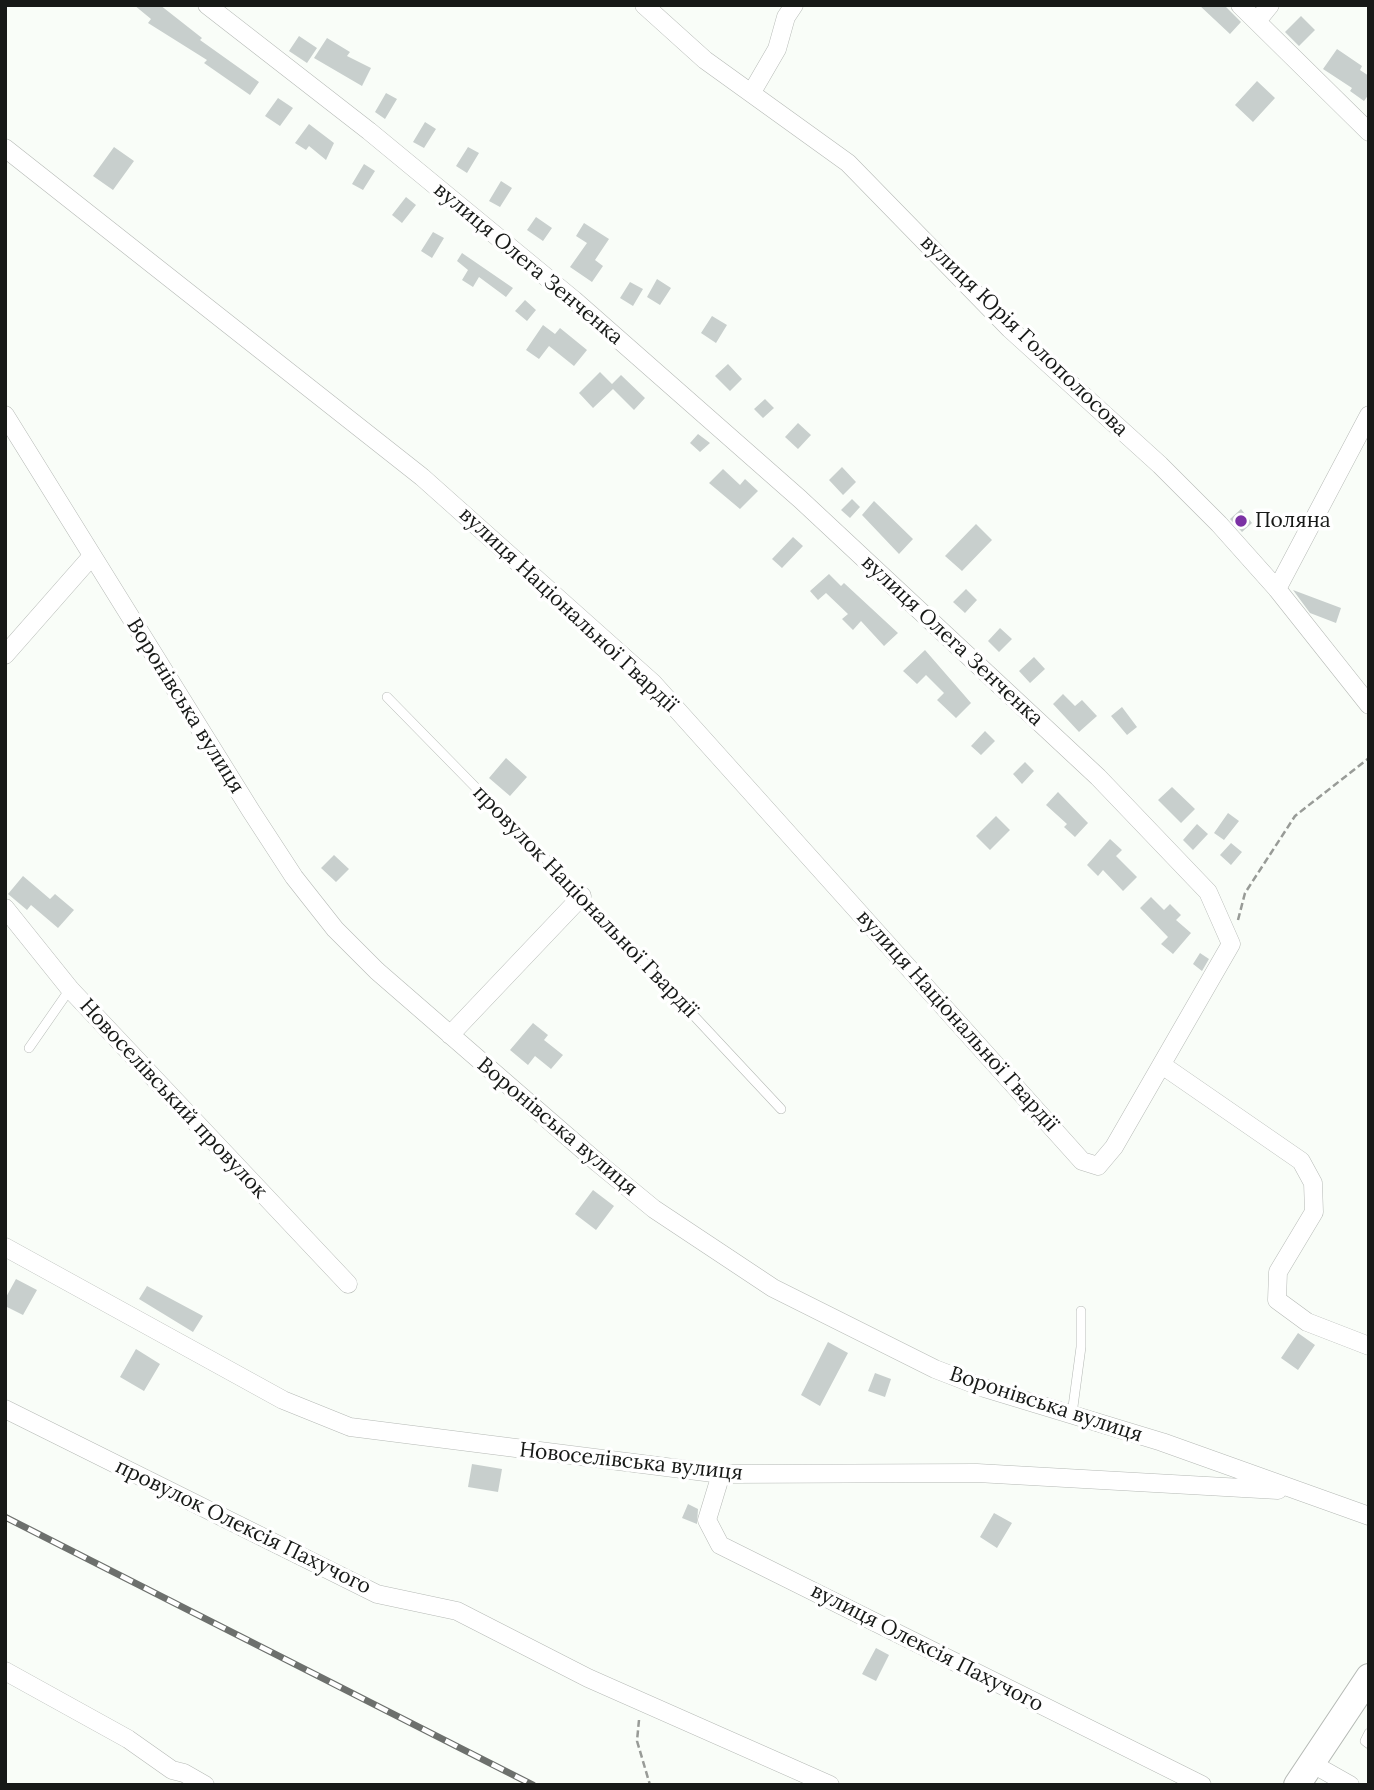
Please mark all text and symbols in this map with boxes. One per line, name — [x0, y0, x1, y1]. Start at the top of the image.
street label: вулиця Олега Зенченка — [428, 178, 628, 350]
street label: вулиця Юрія Голополосова — [915, 230, 1133, 442]
street label: вулиця Національної Гвардії — [454, 502, 682, 718]
place label: Поляна — [1255, 508, 1331, 534]
marker: Поляна — [1233, 513, 1249, 529]
street label: вулиця Олега Зенченка — [856, 550, 1048, 732]
street label: Воронівська вулиця — [121, 614, 249, 798]
street label: провулок Національної Гвардії — [467, 781, 703, 1023]
street label: вулиця Національної Гвардії — [851, 905, 1063, 1137]
street label: Новоселівський провулок — [74, 994, 272, 1204]
street label: Воронівська вулиця — [472, 1053, 642, 1201]
street label: Воронівська вулиця — [946, 1362, 1146, 1448]
street label: Новоселівська вулиця — [518, 1438, 744, 1486]
street label: провулок Олексія Пахучого — [111, 1454, 375, 1600]
street label: вулиця Олексія Пахучого — [807, 1578, 1047, 1718]

